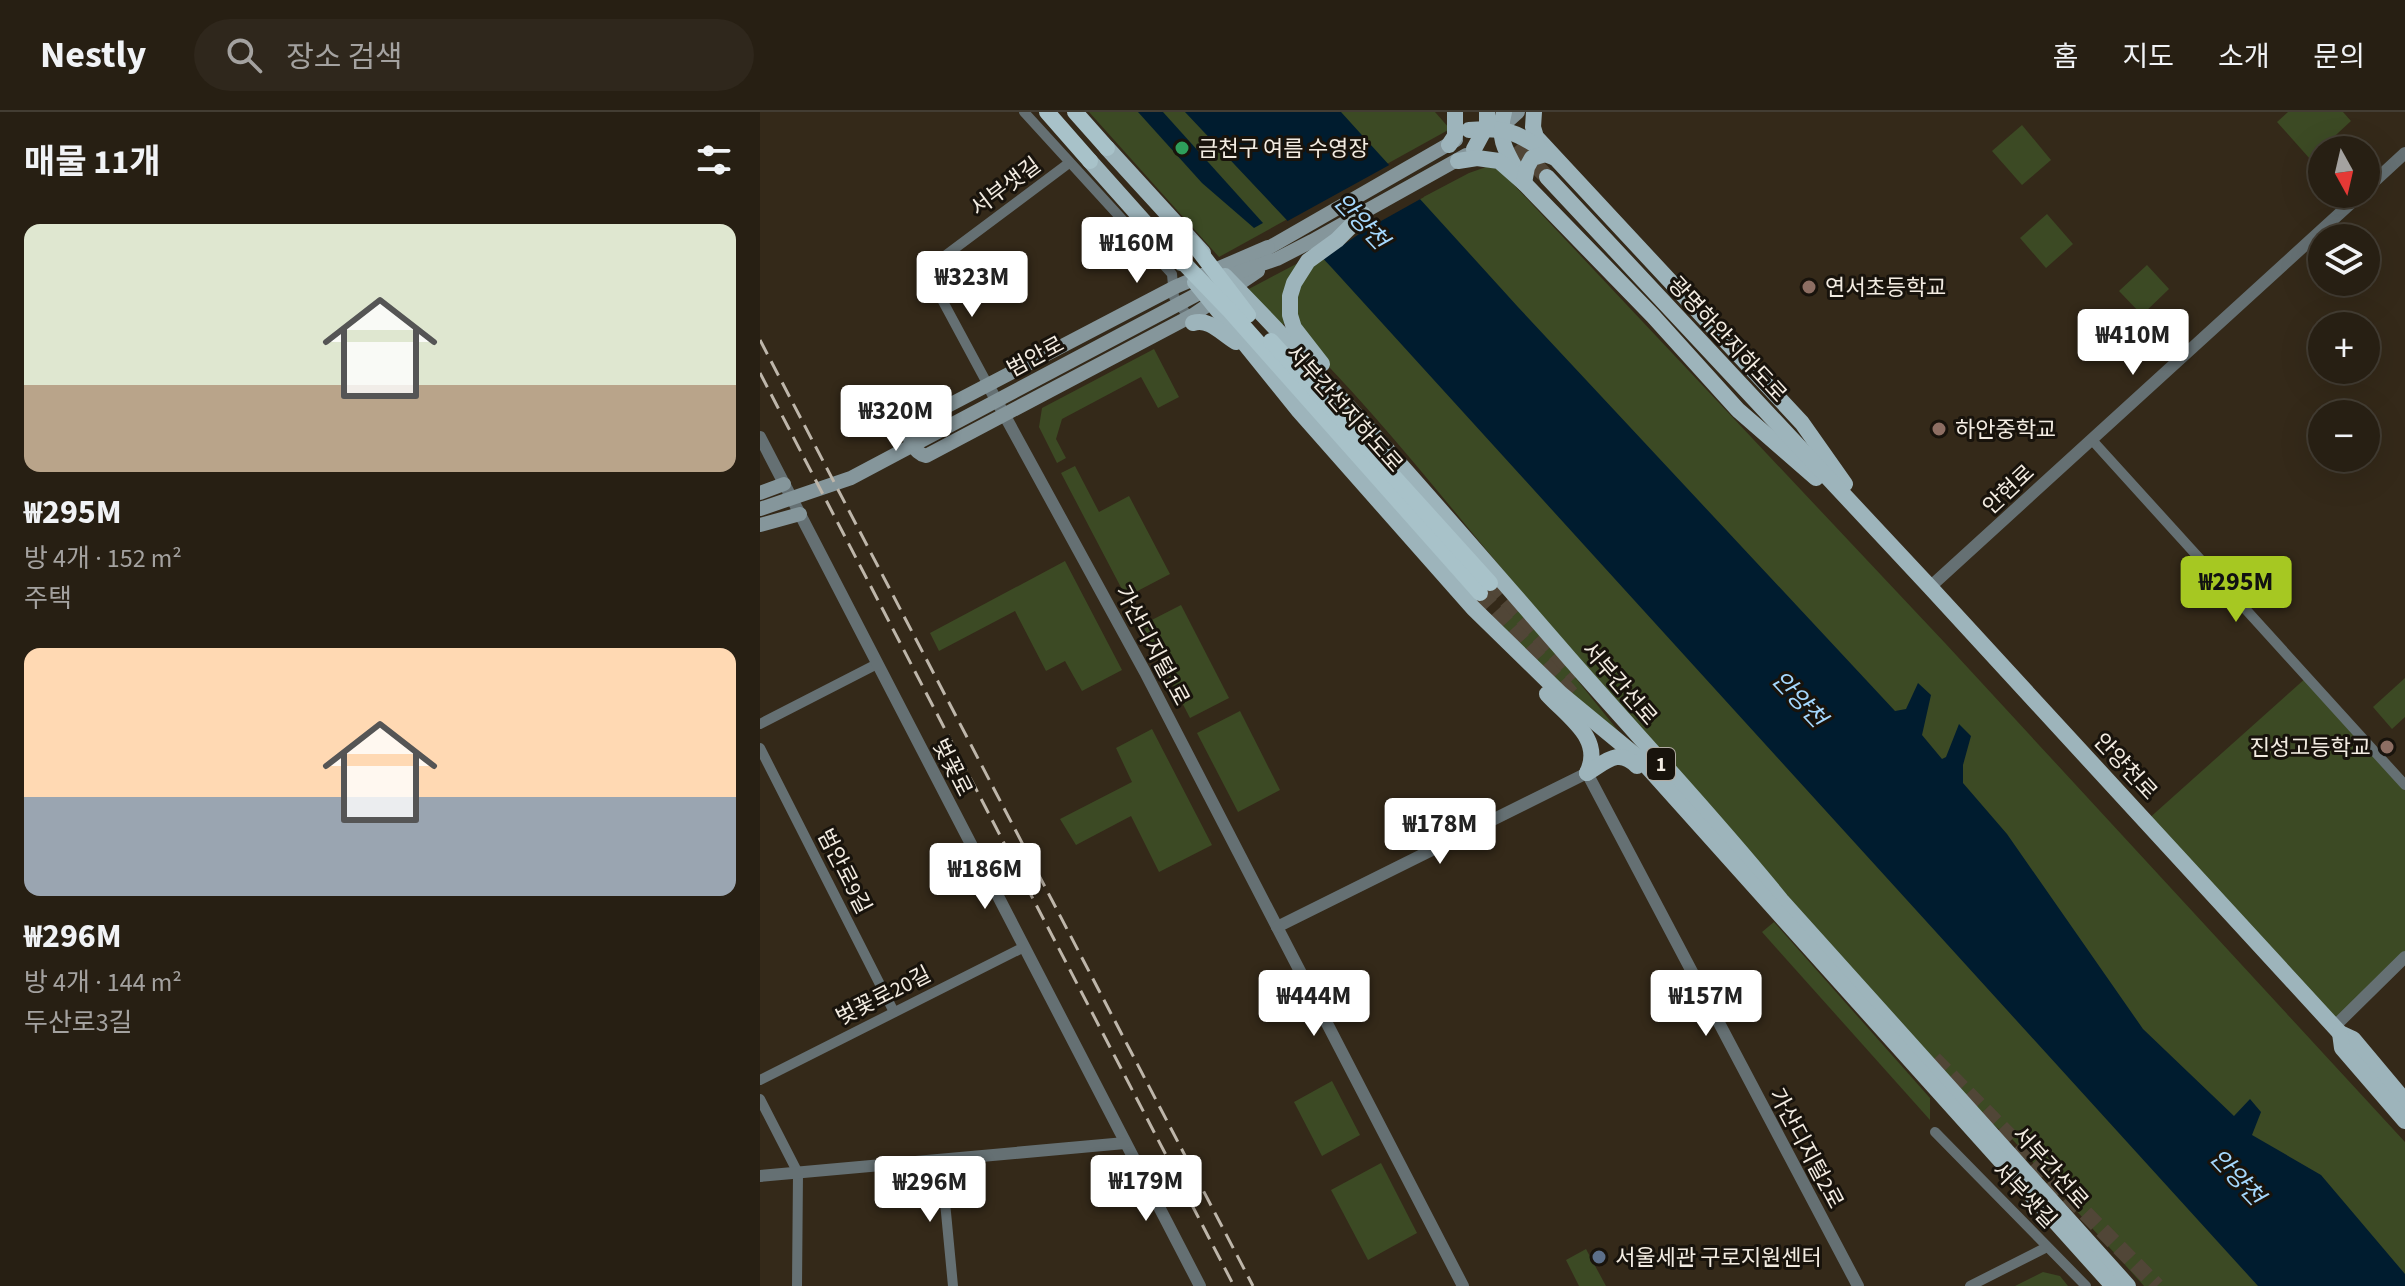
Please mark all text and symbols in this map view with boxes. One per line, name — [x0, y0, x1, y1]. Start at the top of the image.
search box — [194, 19, 754, 91]
text: Nestly — [40, 28, 146, 82]
icon: search — [222, 33, 266, 77]
text: 장소 검색 — [286, 36, 403, 79]
text: 홈 — [2053, 37, 2078, 77]
text: 지도 — [2122, 37, 2174, 77]
text: 소개 — [2218, 37, 2269, 77]
text: 문의 — [2313, 37, 2365, 77]
place label: 금천구 여름 수영장 — [1198, 133, 1369, 165]
north arrow — [2308, 136, 2380, 208]
map controls — [2308, 136, 2380, 472]
text: 매물 11개 — [24, 138, 161, 187]
icon: filters — [692, 138, 736, 182]
marker: 금천구 여름 수영장 — [1173, 139, 1191, 157]
street label: 서부샛길 — [964, 150, 1048, 224]
water label: 안양천 — [1325, 185, 1398, 260]
pin: ₩160M — [1081, 217, 1193, 285]
text: ₩160M — [1100, 224, 1174, 261]
button: layers — [2308, 224, 2380, 296]
pin: ₩323M — [916, 251, 1028, 319]
text: ₩323M — [935, 258, 1009, 295]
street label: 광명하안지하도로 — [1660, 270, 1794, 410]
place label: 연서초등학교 — [1825, 272, 1946, 304]
icon: home — [308, 276, 452, 420]
marker: 연서초등학교 — [1800, 278, 1818, 296]
pin: ₩410M — [2077, 309, 2189, 377]
button: + — [2308, 312, 2380, 384]
text: ₩410M — [2096, 316, 2170, 353]
street label: 범안로 — [1001, 328, 1070, 385]
street label: 서부간선지하도로 — [1278, 338, 1410, 480]
pin: ₩320M — [840, 385, 952, 453]
text: ₩320M — [859, 392, 933, 429]
button: − — [2308, 400, 2380, 472]
place label: 하안중학교 — [1955, 414, 2056, 446]
marker: 하안중학교 — [1930, 420, 1948, 438]
street label: 안현로 — [1976, 457, 2042, 522]
text: ₩295M — [24, 488, 122, 537]
text: 방 4개 · 152 m² — [24, 540, 182, 577]
pin: ₩295M — [2180, 556, 2292, 624]
text: ₩295M — [2199, 563, 2273, 600]
text: 주택 — [24, 580, 72, 617]
street label: 가산디지털1로 — [1107, 580, 1197, 711]
street label: 서부간선로 — [1574, 635, 1665, 732]
water label: 안양천 — [1763, 663, 1836, 738]
icon: home — [308, 700, 452, 844]
street label: 안양천로 — [2086, 726, 2165, 807]
place label: 진성고등학교 — [2250, 732, 2371, 764]
street label: 벚꽃로 — [924, 733, 980, 802]
marker: 진성고등학교 — [2378, 738, 2396, 756]
road number: 1 — [1647, 748, 1675, 780]
pin: ₩178M — [1384, 798, 1496, 866]
text: ₩178M — [1403, 805, 1477, 842]
street label: 범안로9길 — [809, 823, 879, 920]
pin: ₩186M — [929, 843, 1041, 911]
text: ₩186M — [948, 850, 1022, 887]
text: ₩296M — [24, 912, 122, 961]
street label: 벚꽃로20길 — [830, 958, 937, 1033]
text: 방 4개 · 144 m² — [24, 964, 182, 1001]
pin: ₩444M — [1258, 970, 1370, 1038]
pin: ₩157M — [1650, 970, 1762, 1038]
text: ₩444M — [1277, 977, 1351, 1014]
text: ₩157M — [1669, 977, 1743, 1014]
text: 두산로3길 — [24, 1004, 133, 1041]
street label: 가산디지털2로 — [1761, 1083, 1851, 1214]
street label: 서부간선로 — [2005, 1119, 2096, 1216]
water label: 안양천 — [2201, 1141, 2274, 1216]
pin: ₩179M — [1090, 1155, 1202, 1223]
street label: 서부샛길 — [1985, 1155, 2064, 1236]
pin: ₩296M — [874, 1156, 986, 1224]
text: ₩179M — [1109, 1162, 1183, 1199]
text: ₩296M — [893, 1163, 967, 1200]
place label: 서울세관 구로지원센터 — [1615, 1242, 1822, 1274]
marker: 서울세관 구로지원센터 — [1590, 1248, 1608, 1266]

